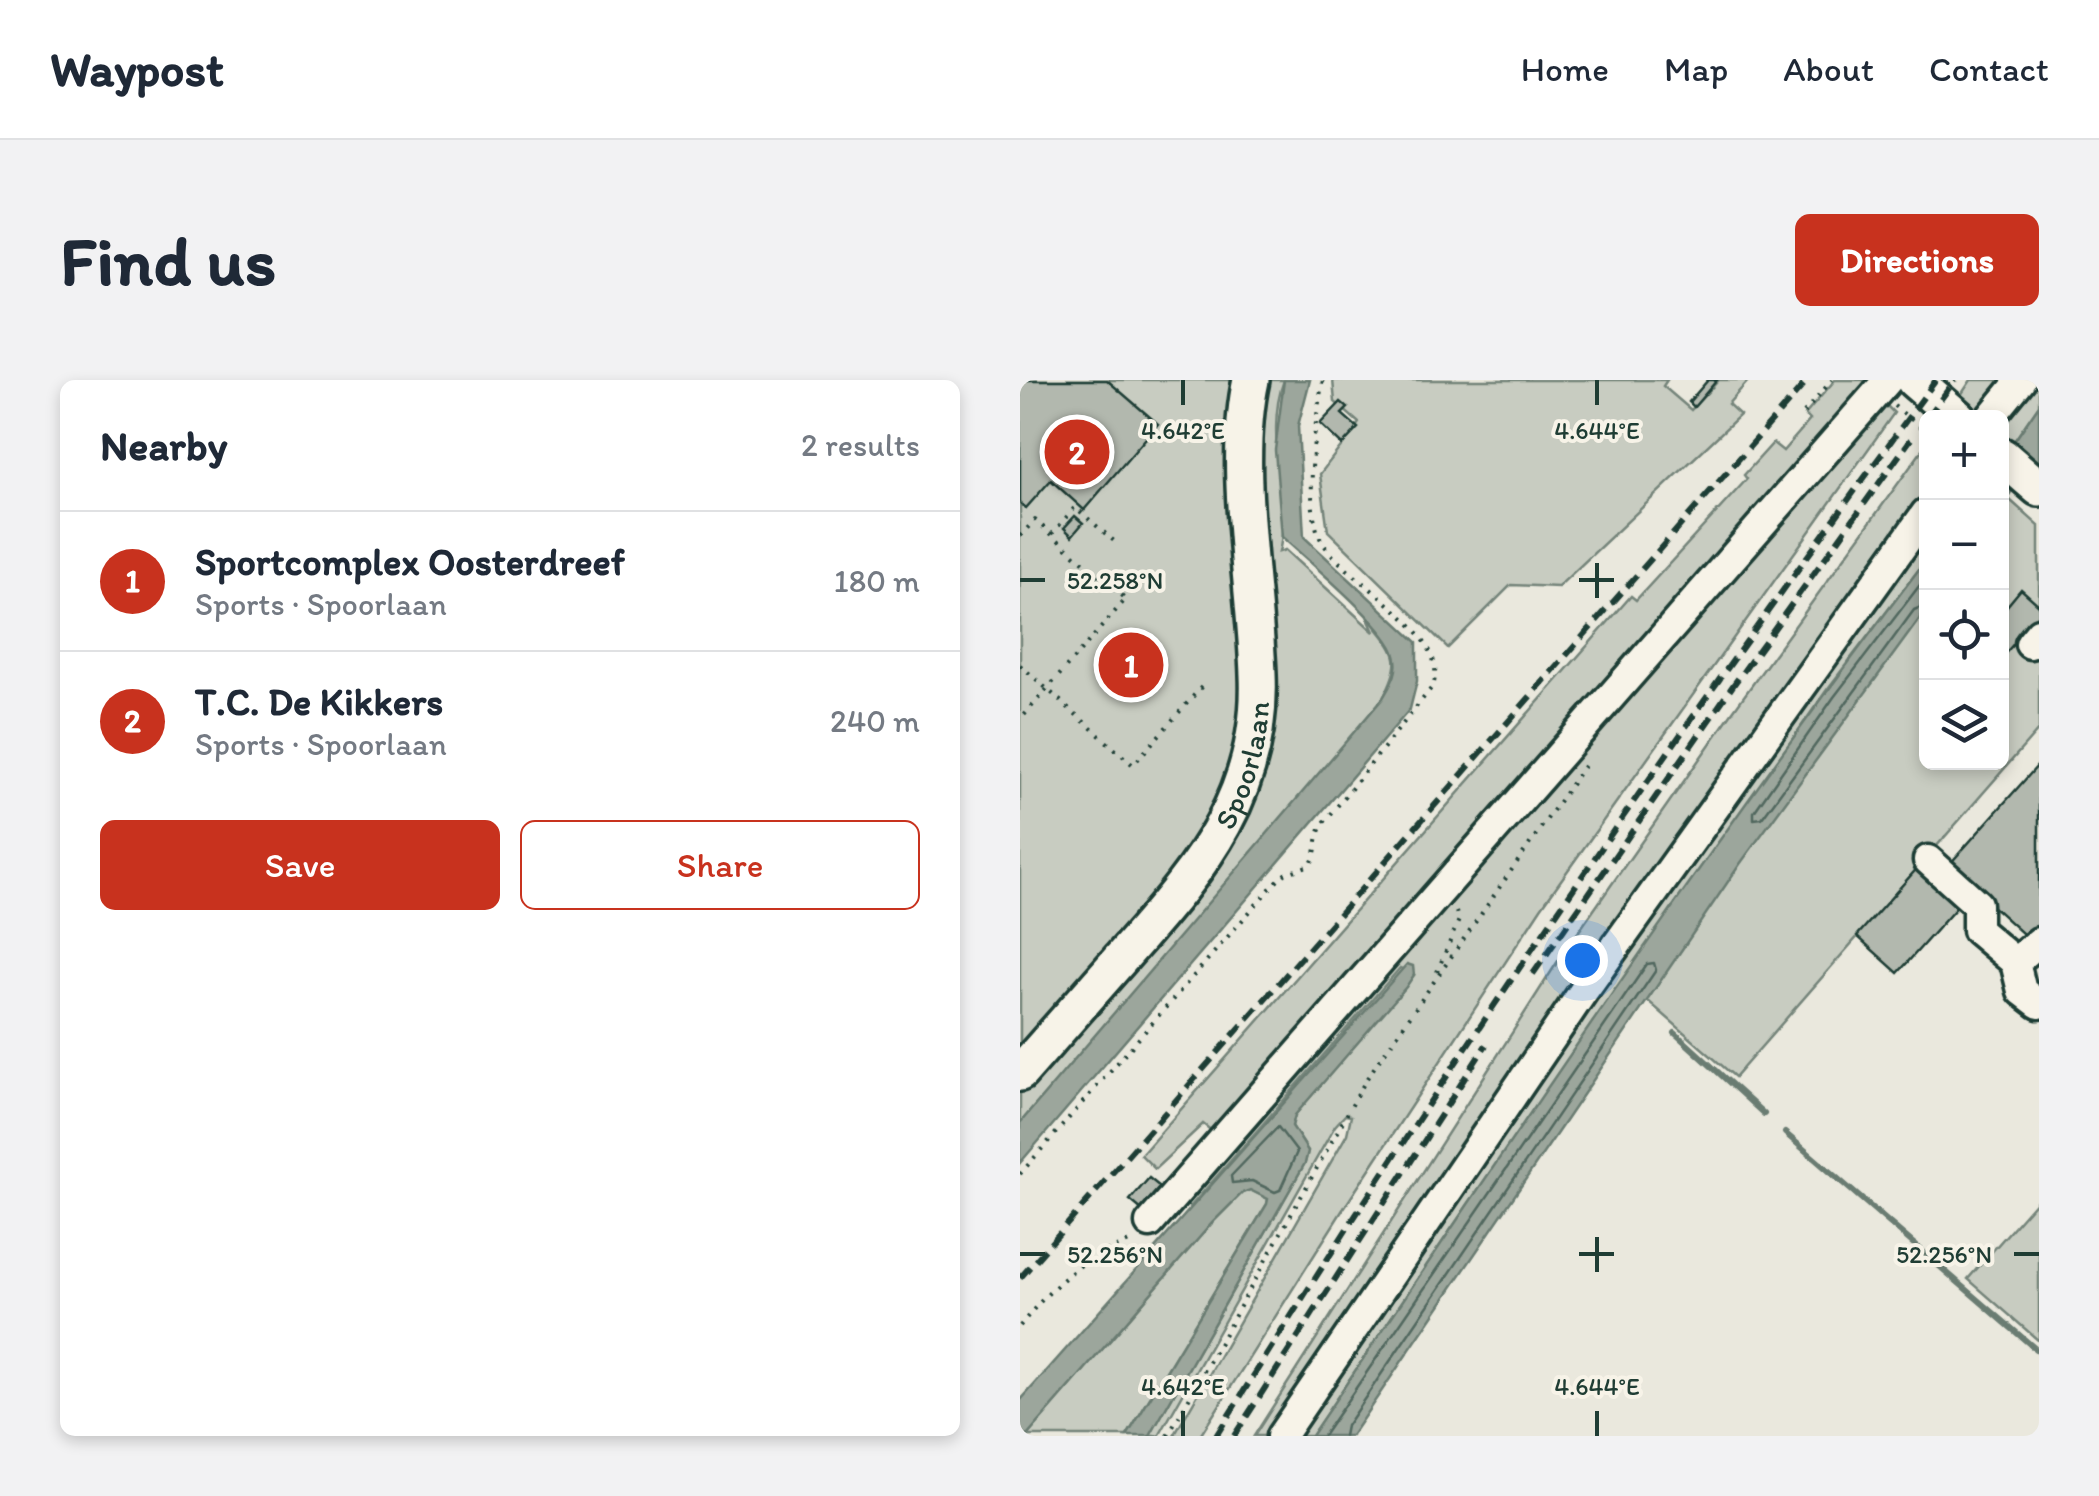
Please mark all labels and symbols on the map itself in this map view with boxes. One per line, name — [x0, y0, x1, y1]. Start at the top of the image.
pin: 2 — [1044, 414, 1110, 490]
text: 4.642°E — [1141, 415, 1225, 445]
text: 4.644°E — [1554, 415, 1640, 445]
text: 52.258°N — [1067, 565, 1163, 595]
pin: 1 — [1098, 628, 1164, 702]
street label: Spoorlaan — [1206, 700, 1277, 835]
your location — [1557, 935, 1608, 986]
text: 52.256°N — [1067, 1239, 1163, 1269]
text: 52.256°N — [1896, 1239, 1992, 1269]
text: 4.642°E — [1141, 1371, 1225, 1401]
text: 4.644°E — [1554, 1371, 1640, 1401]

